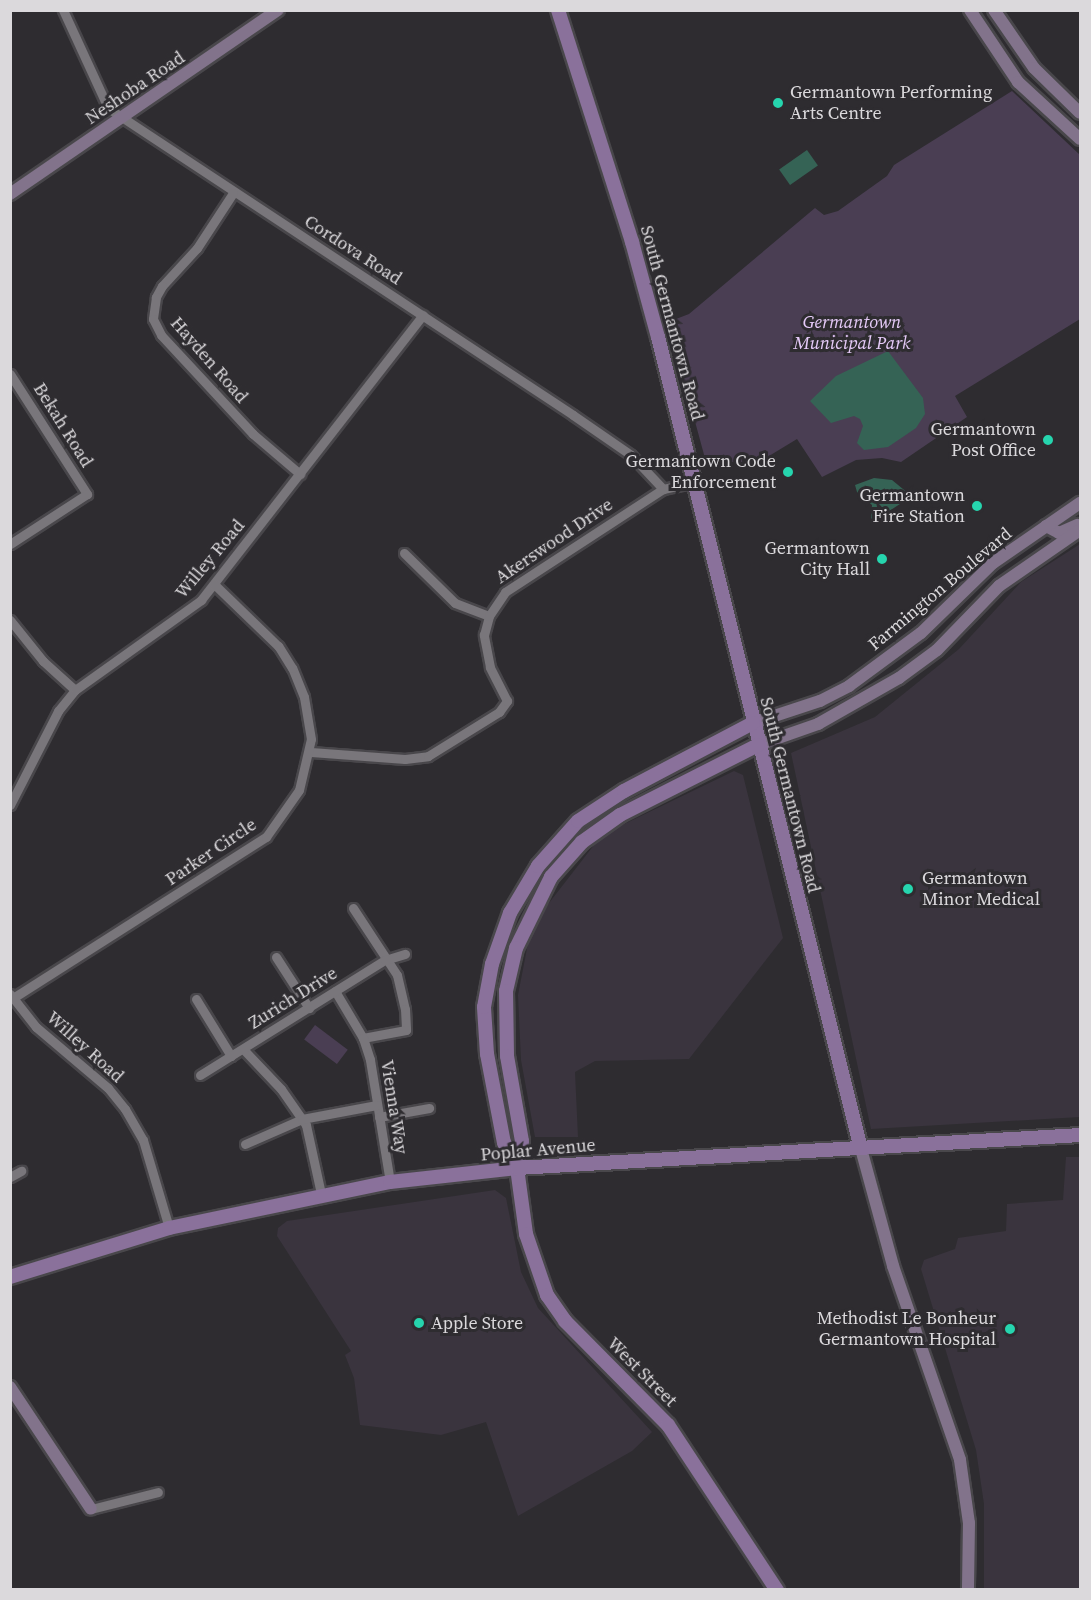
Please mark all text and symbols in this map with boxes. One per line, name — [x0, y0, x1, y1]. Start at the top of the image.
street label: Neshoba Road — [81, 47, 189, 129]
place label: Germantown Performing Arts Centre — [790, 82, 992, 124]
marker: Germantown Performing Arts Centre — [771, 96, 785, 110]
street label: Cordova Road — [300, 211, 406, 289]
street label: South Germantown Road — [636, 223, 708, 423]
park label: Germantown Municipal Park — [793, 312, 911, 354]
street label: Hayden Road — [166, 313, 252, 407]
street label: Bekah Road — [29, 379, 97, 471]
place label: Germantown Post Office — [930, 419, 1036, 462]
marker: Germantown Post Office — [1041, 433, 1055, 447]
place label: Germantown Code Enforcement — [626, 451, 776, 494]
marker: Germantown Code Enforcement — [781, 465, 795, 479]
place label: Germantown Fire Station — [859, 485, 965, 528]
street label: Akerswood Drive — [491, 494, 617, 588]
marker: Germantown Fire Station — [970, 499, 984, 513]
street label: Willey Road — [171, 515, 249, 603]
street label: Farmington Boulevard — [864, 523, 1016, 655]
place label: Germantown City Hall — [764, 538, 870, 580]
marker: Germantown City Hall — [875, 552, 889, 566]
street label: South Germantown Road — [755, 695, 825, 895]
street label: Parker Circle — [161, 814, 261, 890]
place label: Germantown Minor Medical — [922, 868, 1040, 910]
marker: Germantown Minor Medical — [899, 880, 917, 898]
street label: Zurich Drive — [245, 962, 341, 1034]
street label: Willey Road — [42, 1007, 128, 1087]
street label: Vienna Way — [376, 1058, 412, 1156]
street label: Poplar Avenue — [480, 1134, 596, 1166]
place label: Methodist Le Bonheur Germantown Hospital — [817, 1308, 996, 1350]
place label: Apple Store — [431, 1312, 523, 1334]
marker: Apple Store — [412, 1316, 426, 1330]
marker: Methodist Le Bonheur Germantown Hospital — [1001, 1320, 1019, 1338]
street label: West Street — [603, 1333, 681, 1411]

